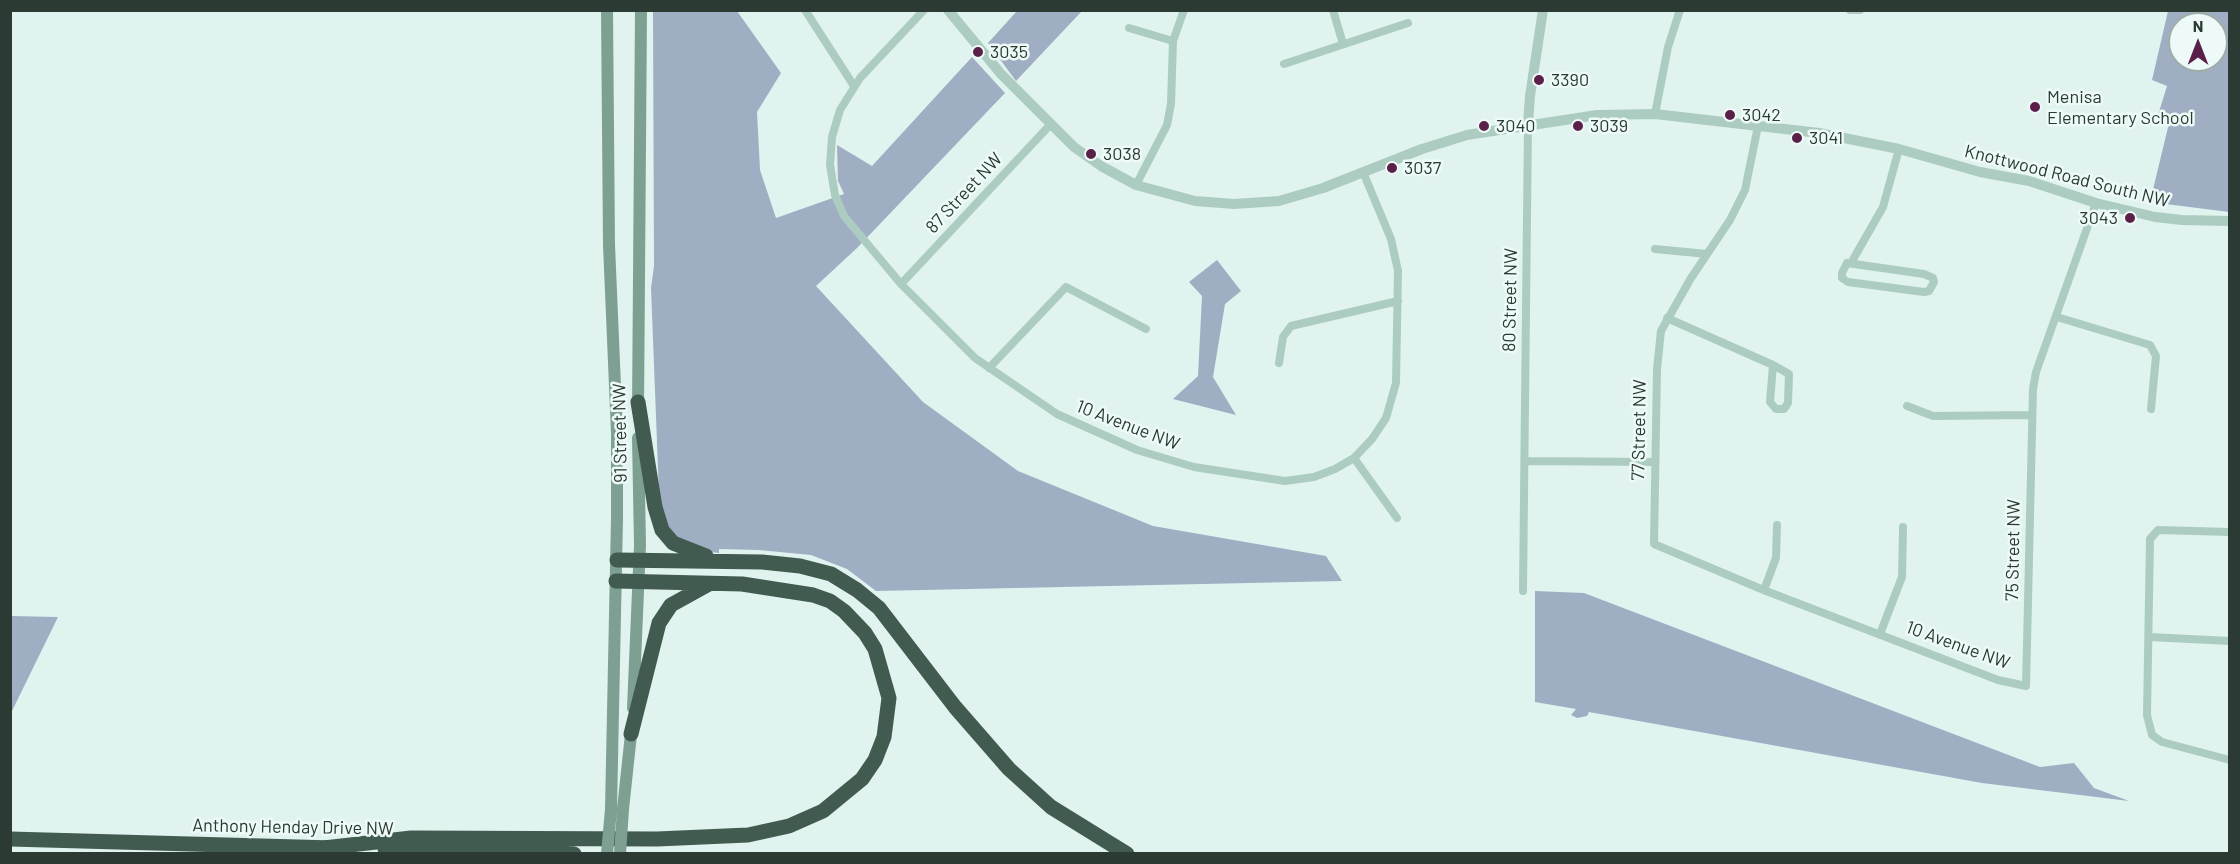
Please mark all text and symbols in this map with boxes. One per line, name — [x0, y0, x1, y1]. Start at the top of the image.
north arrow — [2168, 12, 2228, 72]
text: N — [2193, 16, 2203, 35]
place label: 3035 — [990, 41, 1028, 63]
marker: 3035 — [971, 45, 985, 59]
place label: 3390 — [1551, 69, 1589, 91]
marker: 3390 — [1532, 73, 1546, 87]
place label: Menisa Elementary School — [2047, 86, 2194, 128]
marker: Menisa Elementary School — [2028, 100, 2042, 114]
place label: 3042 — [1742, 104, 1781, 126]
marker: 3042 — [1723, 108, 1737, 122]
place label: 3040 — [1496, 115, 1536, 137]
place label: 3039 — [1590, 115, 1628, 137]
marker: 3040 — [1477, 119, 1491, 133]
marker: 3039 — [1571, 119, 1585, 133]
place label: 3041 — [1809, 127, 1843, 149]
marker: 3041 — [1790, 131, 1804, 145]
street label: Knottwood Road South NW — [1962, 140, 2172, 212]
place label: 3038 — [1103, 143, 1141, 165]
marker: 3038 — [1084, 147, 1098, 161]
street label: 87 Street NW — [921, 148, 1007, 238]
place label: 3037 — [1404, 157, 1441, 179]
marker: 3037 — [1385, 161, 1399, 175]
place label: 3043 — [2079, 207, 2118, 229]
marker: 3043 — [2123, 211, 2137, 225]
street label: 80 Street NW — [1498, 248, 1522, 352]
street label: 77 Street NW — [1627, 379, 1651, 481]
street label: 91 Street NW — [608, 383, 632, 483]
street label: 10 Avenue NW — [1073, 395, 1183, 455]
street label: 75 Street NW — [2001, 499, 2025, 601]
street label: 10 Avenue NW — [1903, 616, 2013, 674]
street label: Anthony Henday Drive NW — [192, 814, 394, 840]

